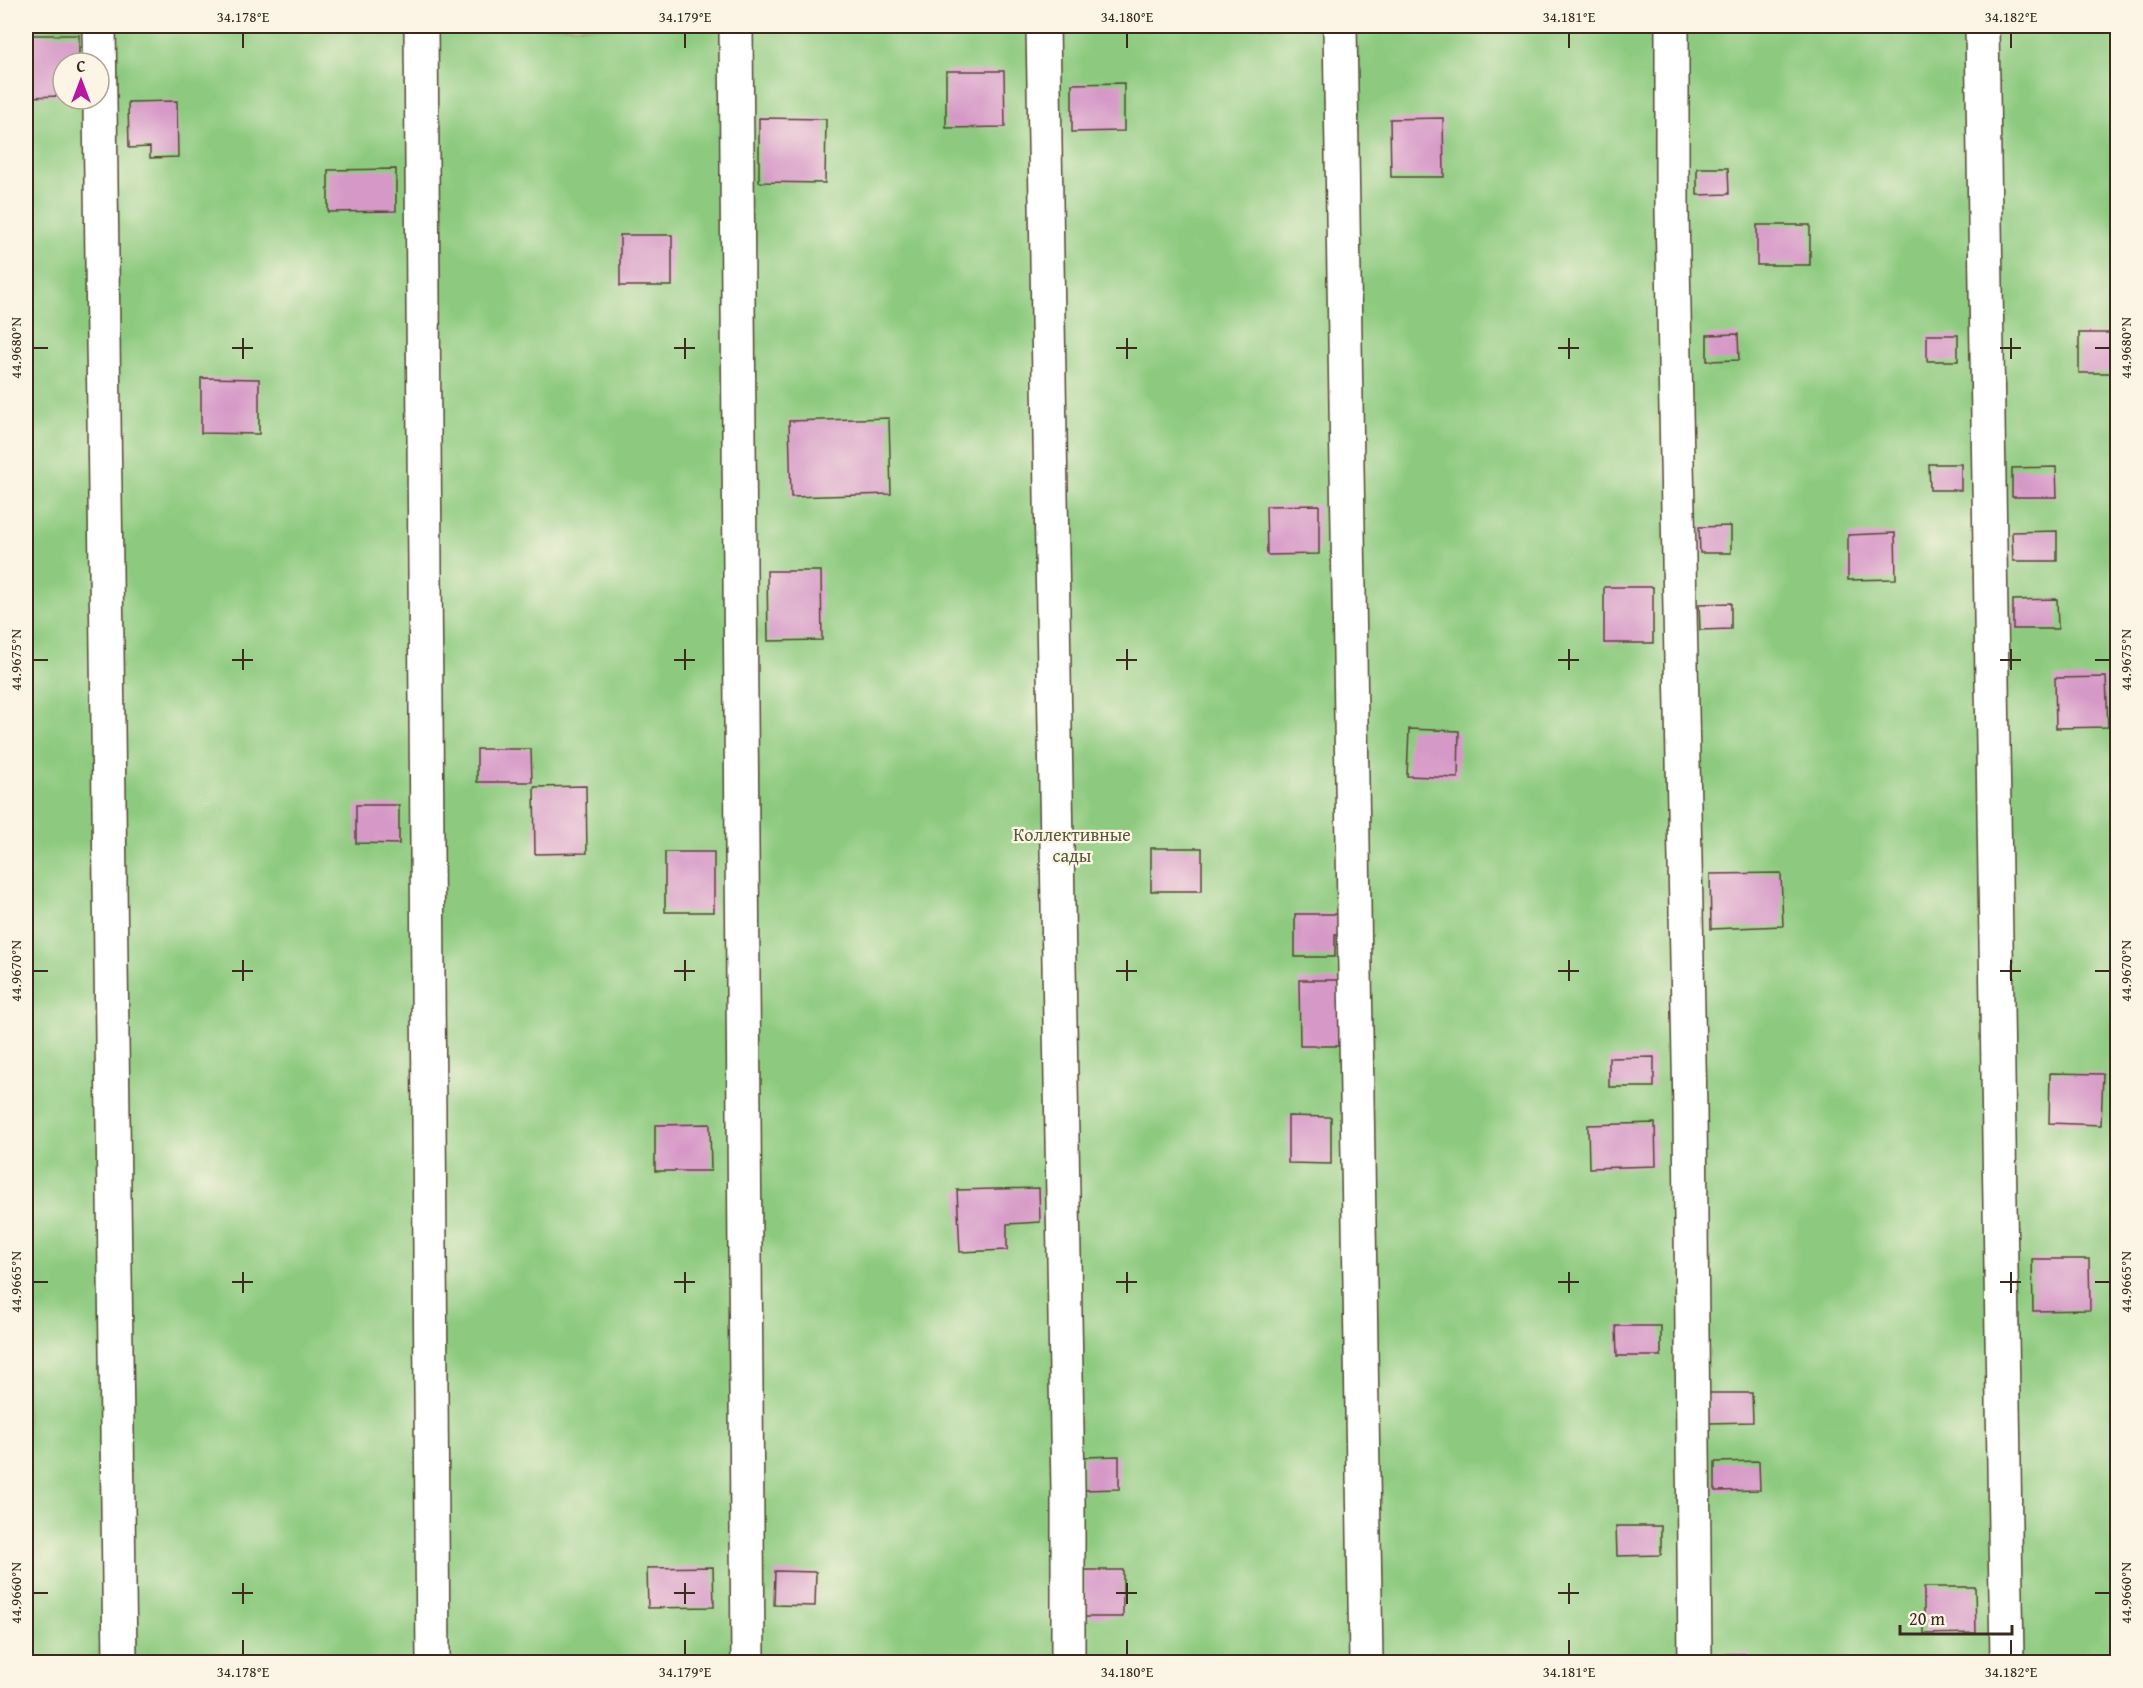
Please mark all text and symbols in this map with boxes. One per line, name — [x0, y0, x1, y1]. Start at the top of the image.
text: 34.178°E — [217, 6, 270, 27]
text: 34.179°E — [659, 6, 712, 27]
text: 34.180°E — [1101, 6, 1154, 27]
text: 34.181°E — [1543, 6, 1596, 27]
text: 34.182°E — [1985, 6, 2038, 27]
north arrow — [51, 51, 111, 111]
text: С — [76, 54, 86, 78]
text: 44.9680°N — [5, 317, 26, 379]
text: 44.9680°N — [2115, 317, 2136, 379]
text: 44.9675°N — [5, 629, 26, 691]
text: 44.9675°N — [2115, 629, 2136, 691]
park label: Коллективные сады — [1013, 821, 1131, 869]
text: 44.9670°N — [5, 940, 26, 1002]
text: 44.9670°N — [2115, 940, 2136, 1002]
text: 44.9665°N — [5, 1251, 26, 1313]
text: 44.9665°N — [2115, 1251, 2136, 1313]
text: 44.9660°N — [5, 1562, 26, 1624]
text: 44.9660°N — [2115, 1562, 2136, 1624]
scale bar — [1900, 1598, 2012, 1636]
text: 20 m — [1909, 1605, 1945, 1632]
text: 34.178°E — [217, 1661, 270, 1682]
text: 34.179°E — [659, 1661, 712, 1682]
text: 34.180°E — [1101, 1661, 1154, 1682]
text: 34.181°E — [1543, 1661, 1596, 1682]
text: 34.182°E — [1985, 1661, 2038, 1682]

